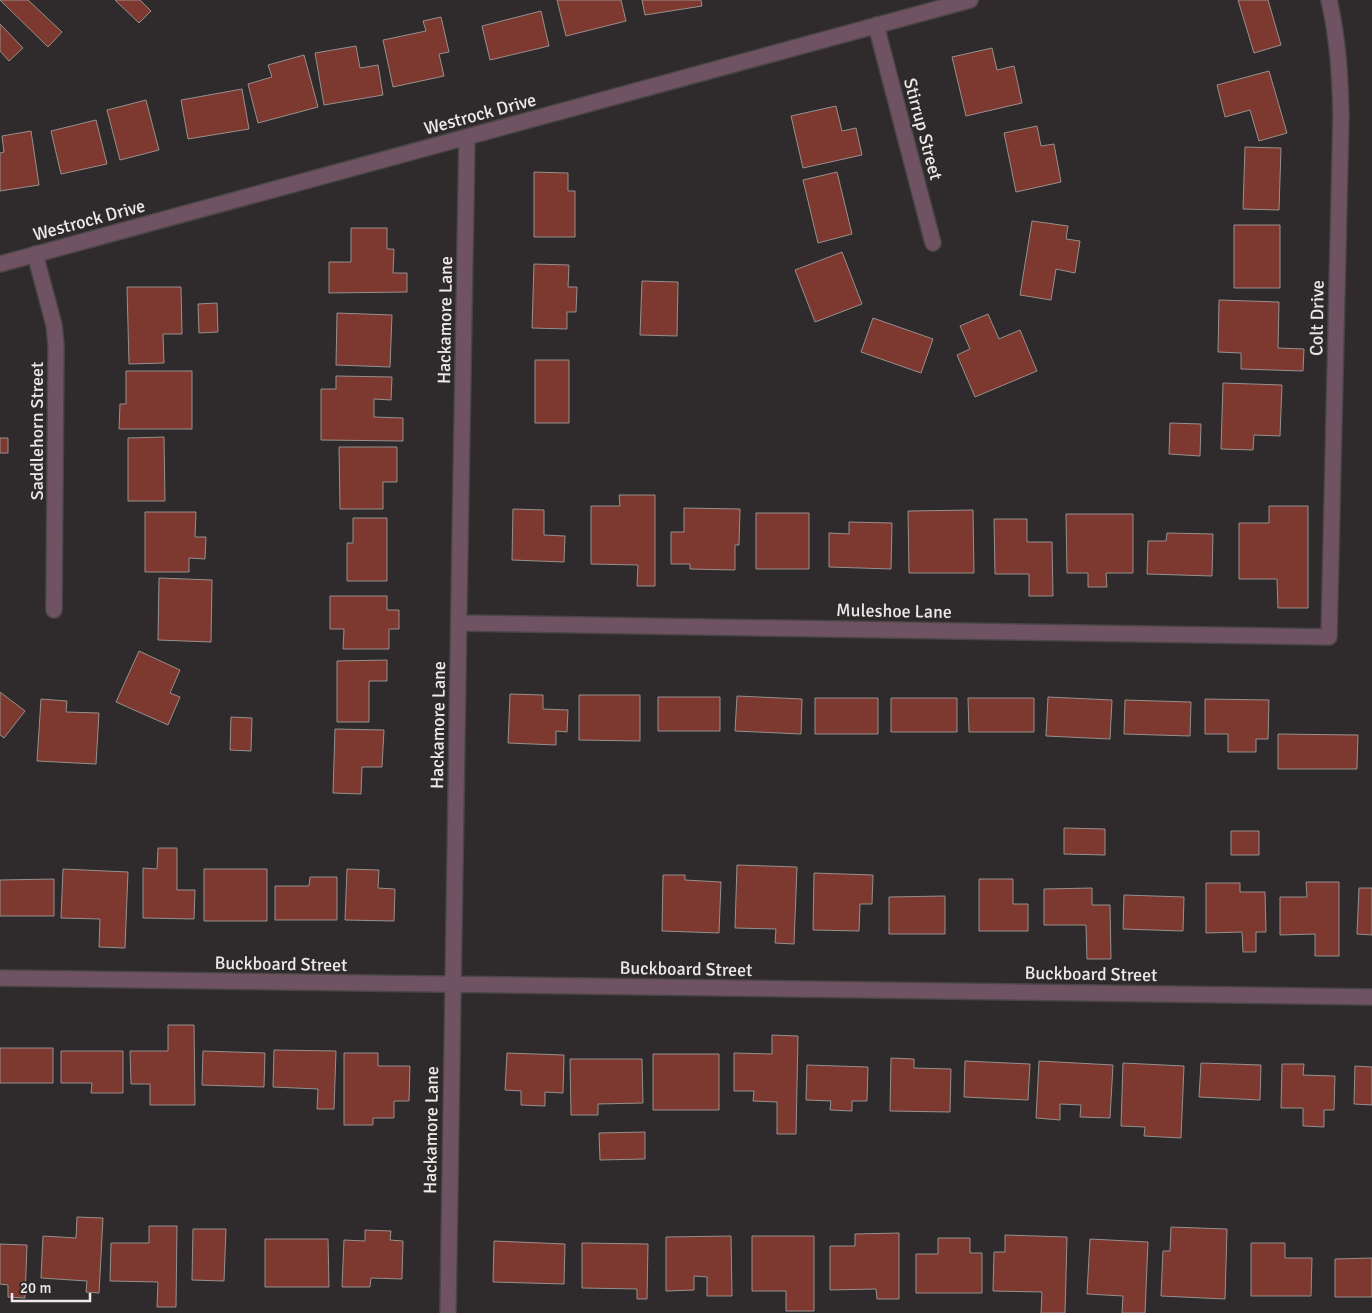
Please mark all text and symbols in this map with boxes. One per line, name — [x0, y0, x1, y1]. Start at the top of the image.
street label: Stirrup Street — [899, 76, 947, 182]
street label: Westrock Drive — [422, 88, 538, 140]
street label: Westrock Drive — [31, 194, 147, 246]
street label: Hackamore Lane — [433, 256, 457, 384]
street label: Colt Drive — [1305, 280, 1329, 356]
street label: Saddlehorn Street — [26, 362, 48, 500]
street label: Muleshoe Lane — [836, 599, 952, 623]
street label: Hackamore Lane — [426, 661, 450, 789]
street label: Buckboard Street — [214, 952, 348, 976]
street label: Buckboard Street — [619, 957, 753, 981]
street label: Buckboard Street — [1024, 962, 1158, 986]
street label: Hackamore Lane — [419, 1066, 443, 1194]
scale bar — [12, 1270, 90, 1302]
text: 20 m — [20, 1279, 51, 1297]

